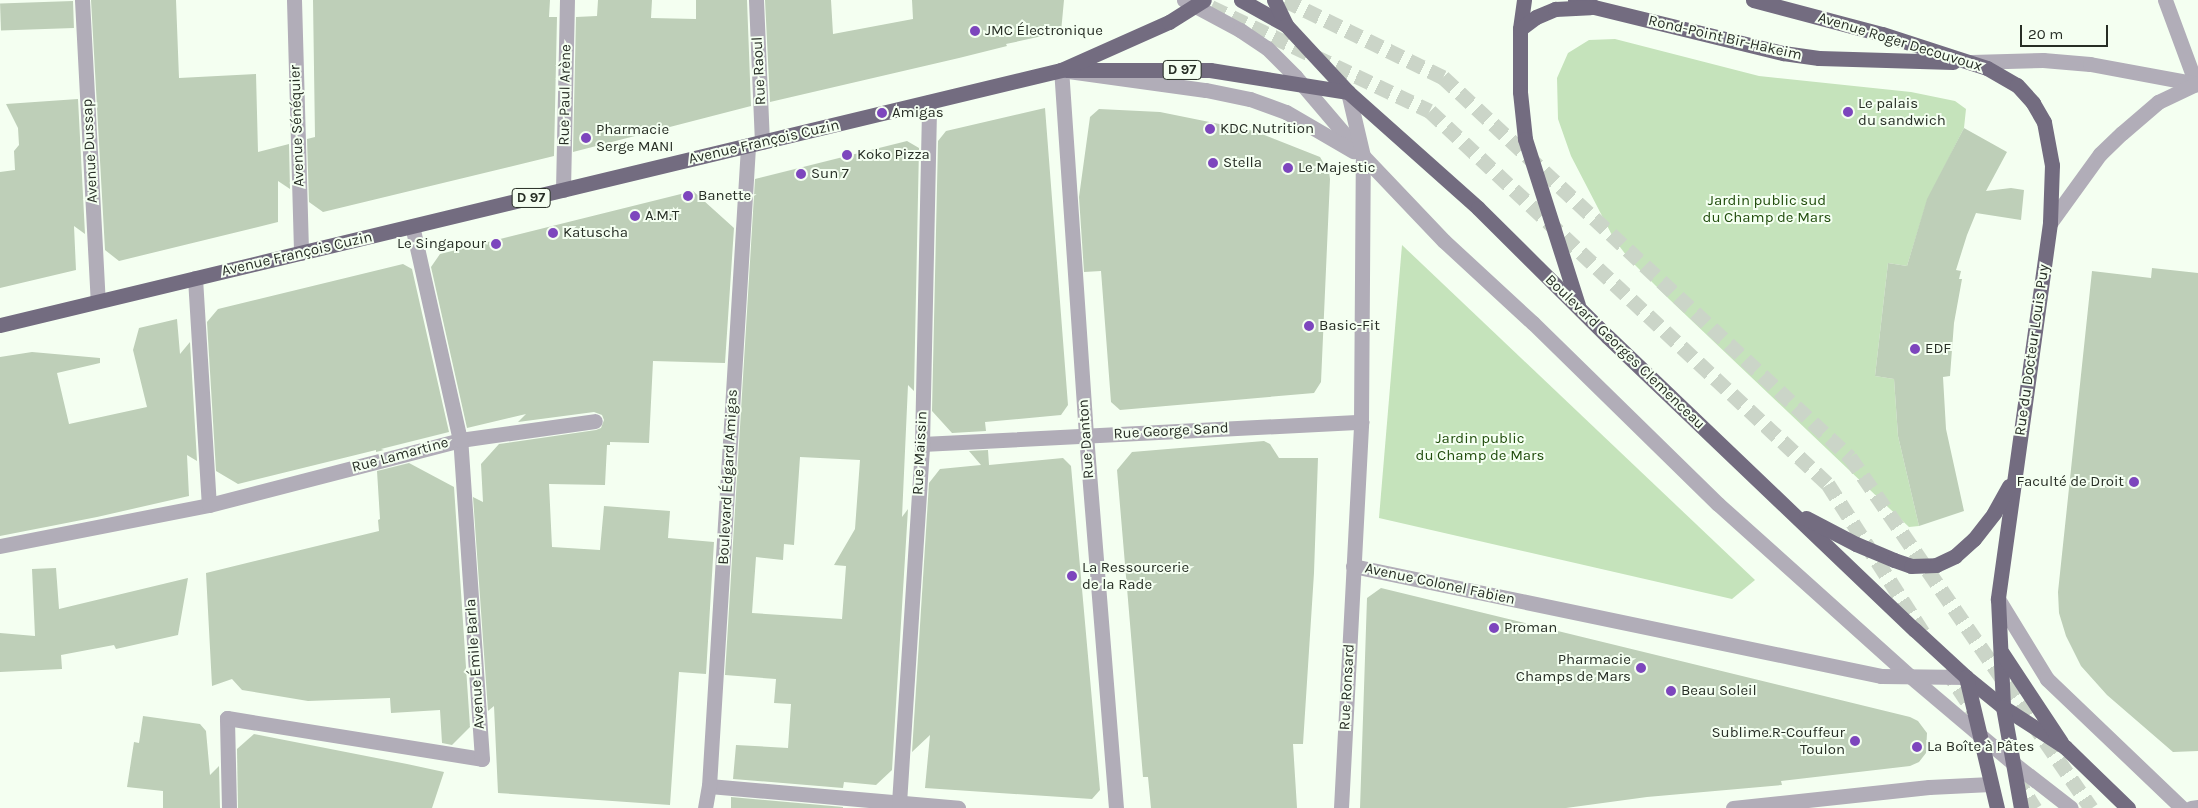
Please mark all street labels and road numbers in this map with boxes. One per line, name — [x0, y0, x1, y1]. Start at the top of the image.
street label: Avenue Roger Decouvoux — [1816, 8, 1984, 76]
street label: Rond-Point Bir-Hakeim — [1646, 12, 1804, 64]
street label: Rue Raoul — [748, 36, 770, 106]
street label: Rue Paul Arène — [555, 44, 575, 146]
road number: D 97 — [1162, 58, 1202, 82]
street label: Avenue Sénéquier — [286, 65, 308, 187]
street label: Avenue Dussap — [78, 98, 102, 204]
street label: Avenue François Cuzin — [687, 116, 841, 168]
road number: D 97 — [511, 187, 551, 210]
street label: Avenue François Cuzin — [220, 228, 374, 280]
street label: Rue du Docteur Louis Puy — [2011, 263, 2053, 437]
street label: Boulevard Georges Clemenceau — [1541, 271, 1709, 433]
street label: Boulevard Édgard Amigas — [714, 389, 742, 565]
street label: Rue Danton — [1074, 399, 1098, 479]
street label: Rue Maissin — [909, 410, 931, 496]
street label: Rue George Sand — [1113, 419, 1229, 443]
street label: Rue Lamartine — [350, 433, 450, 477]
street label: Avenue Colonel Fabien — [1363, 559, 1517, 609]
street label: Avenue Émile Barla — [461, 598, 489, 730]
street label: Rue Ronsard — [1336, 643, 1358, 731]

